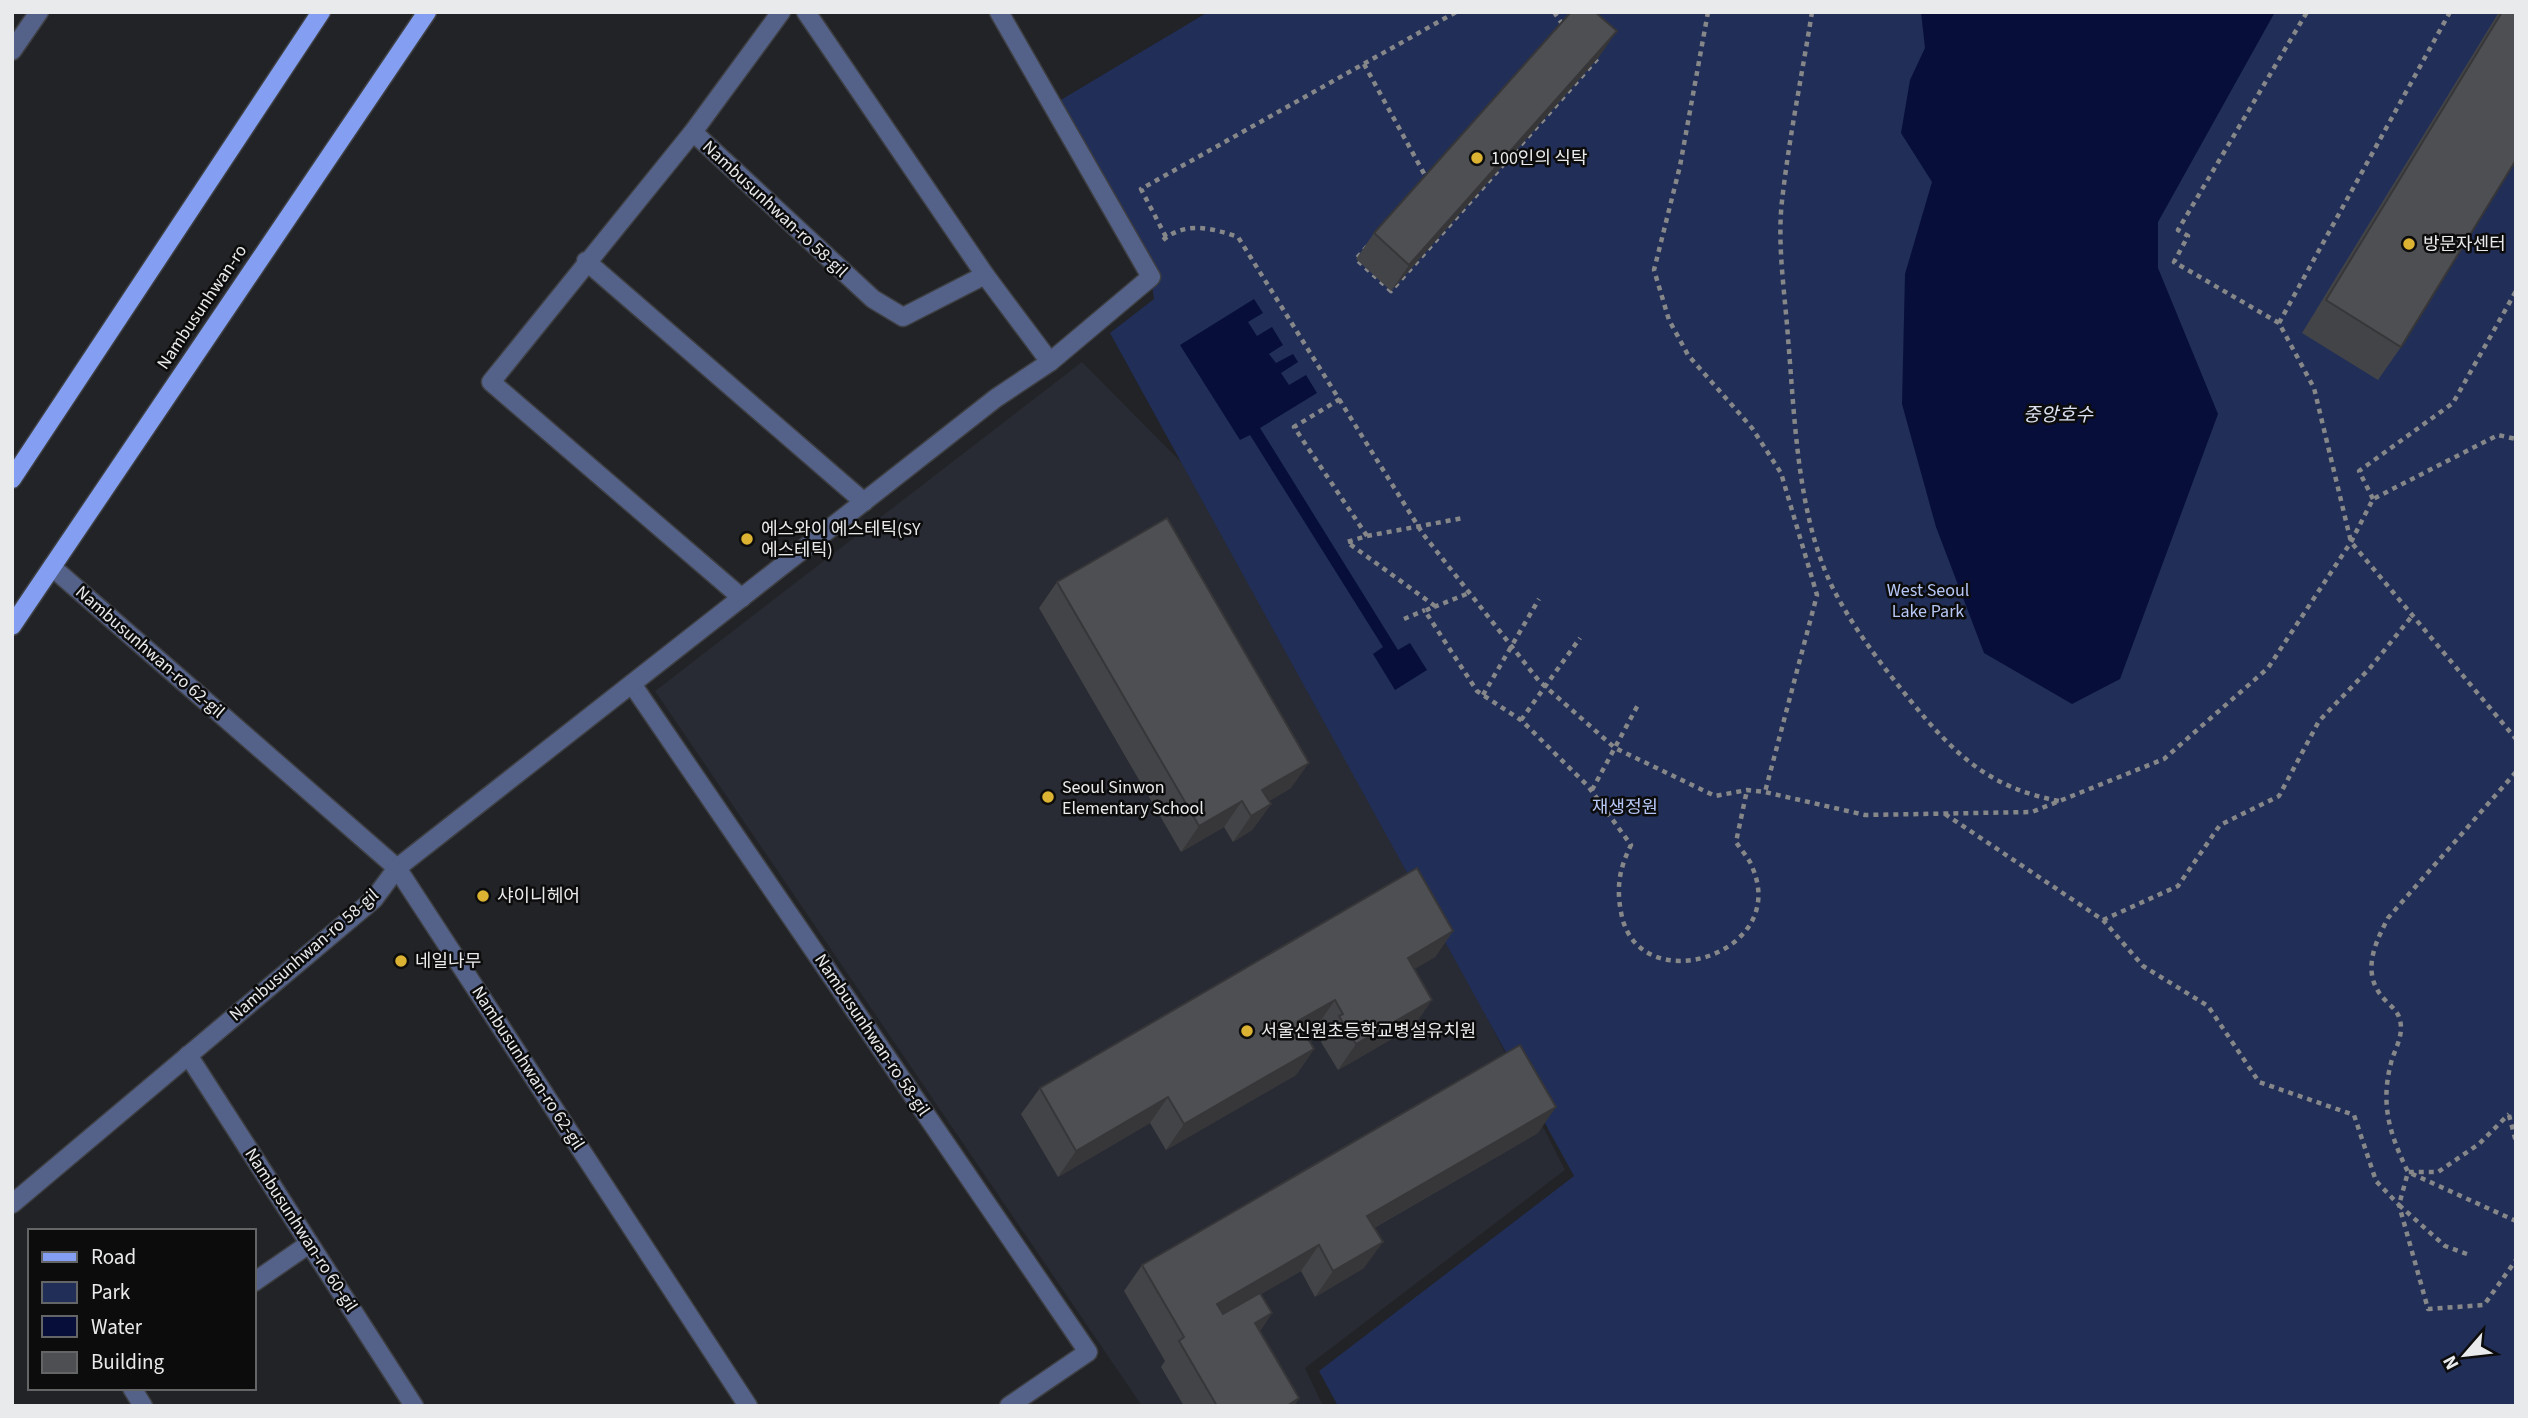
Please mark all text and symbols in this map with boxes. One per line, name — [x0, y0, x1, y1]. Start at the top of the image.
street label: Nambusunhwan-ro 58-gil — [697, 135, 853, 283]
place label: 100인의 식탁 — [1491, 146, 1588, 171]
marker: 100인의 식탁 — [1469, 150, 1485, 166]
place label: 방문자센터 — [2423, 232, 2506, 257]
marker: 방문자센터 — [2401, 236, 2417, 252]
street label: Nambusunhwan-ro — [151, 240, 253, 374]
water label: 중앙호수 — [2023, 402, 2093, 429]
place label: 에스와이 에스테틱(SY 에스테틱) — [761, 517, 921, 563]
marker: 에스와이 에스테틱(SY 에스테틱) — [739, 531, 755, 547]
park label: West Seoul Lake Park — [1887, 578, 1969, 624]
street label: Nambusunhwan-ro 62-gil — [70, 580, 230, 724]
place label: Seoul Sinwon Elementary School — [1062, 775, 1204, 821]
marker: Seoul Sinwon Elementary School — [1040, 789, 1056, 805]
park label: 재생정원 — [1592, 795, 1658, 820]
street label: Nambusunhwan-ro 58-gil — [224, 883, 384, 1027]
place label: 샤이니헤어 — [497, 884, 580, 909]
marker: 샤이니헤어 — [475, 888, 491, 904]
place label: 네일나무 — [415, 949, 481, 974]
street label: Nambusunhwan-ro 58-gil — [808, 949, 936, 1121]
marker: 네일나무 — [393, 953, 409, 969]
street label: Nambusunhwan-ro 62-gil — [466, 981, 590, 1155]
place label: 서울신원초등학교병설유치원 — [1261, 1019, 1476, 1044]
marker: 서울신원초등학교병설유치원 — [1239, 1023, 1255, 1039]
street label: Nambusunhwan-ro 60-gil — [239, 1143, 363, 1317]
legend — [28, 1229, 256, 1390]
text: Road — [91, 1242, 136, 1272]
text: Park — [91, 1277, 131, 1307]
text: Water — [91, 1312, 143, 1342]
north arrow — [2430, 1320, 2500, 1390]
text: Building — [91, 1347, 165, 1377]
text: N — [2436, 1350, 2466, 1374]

